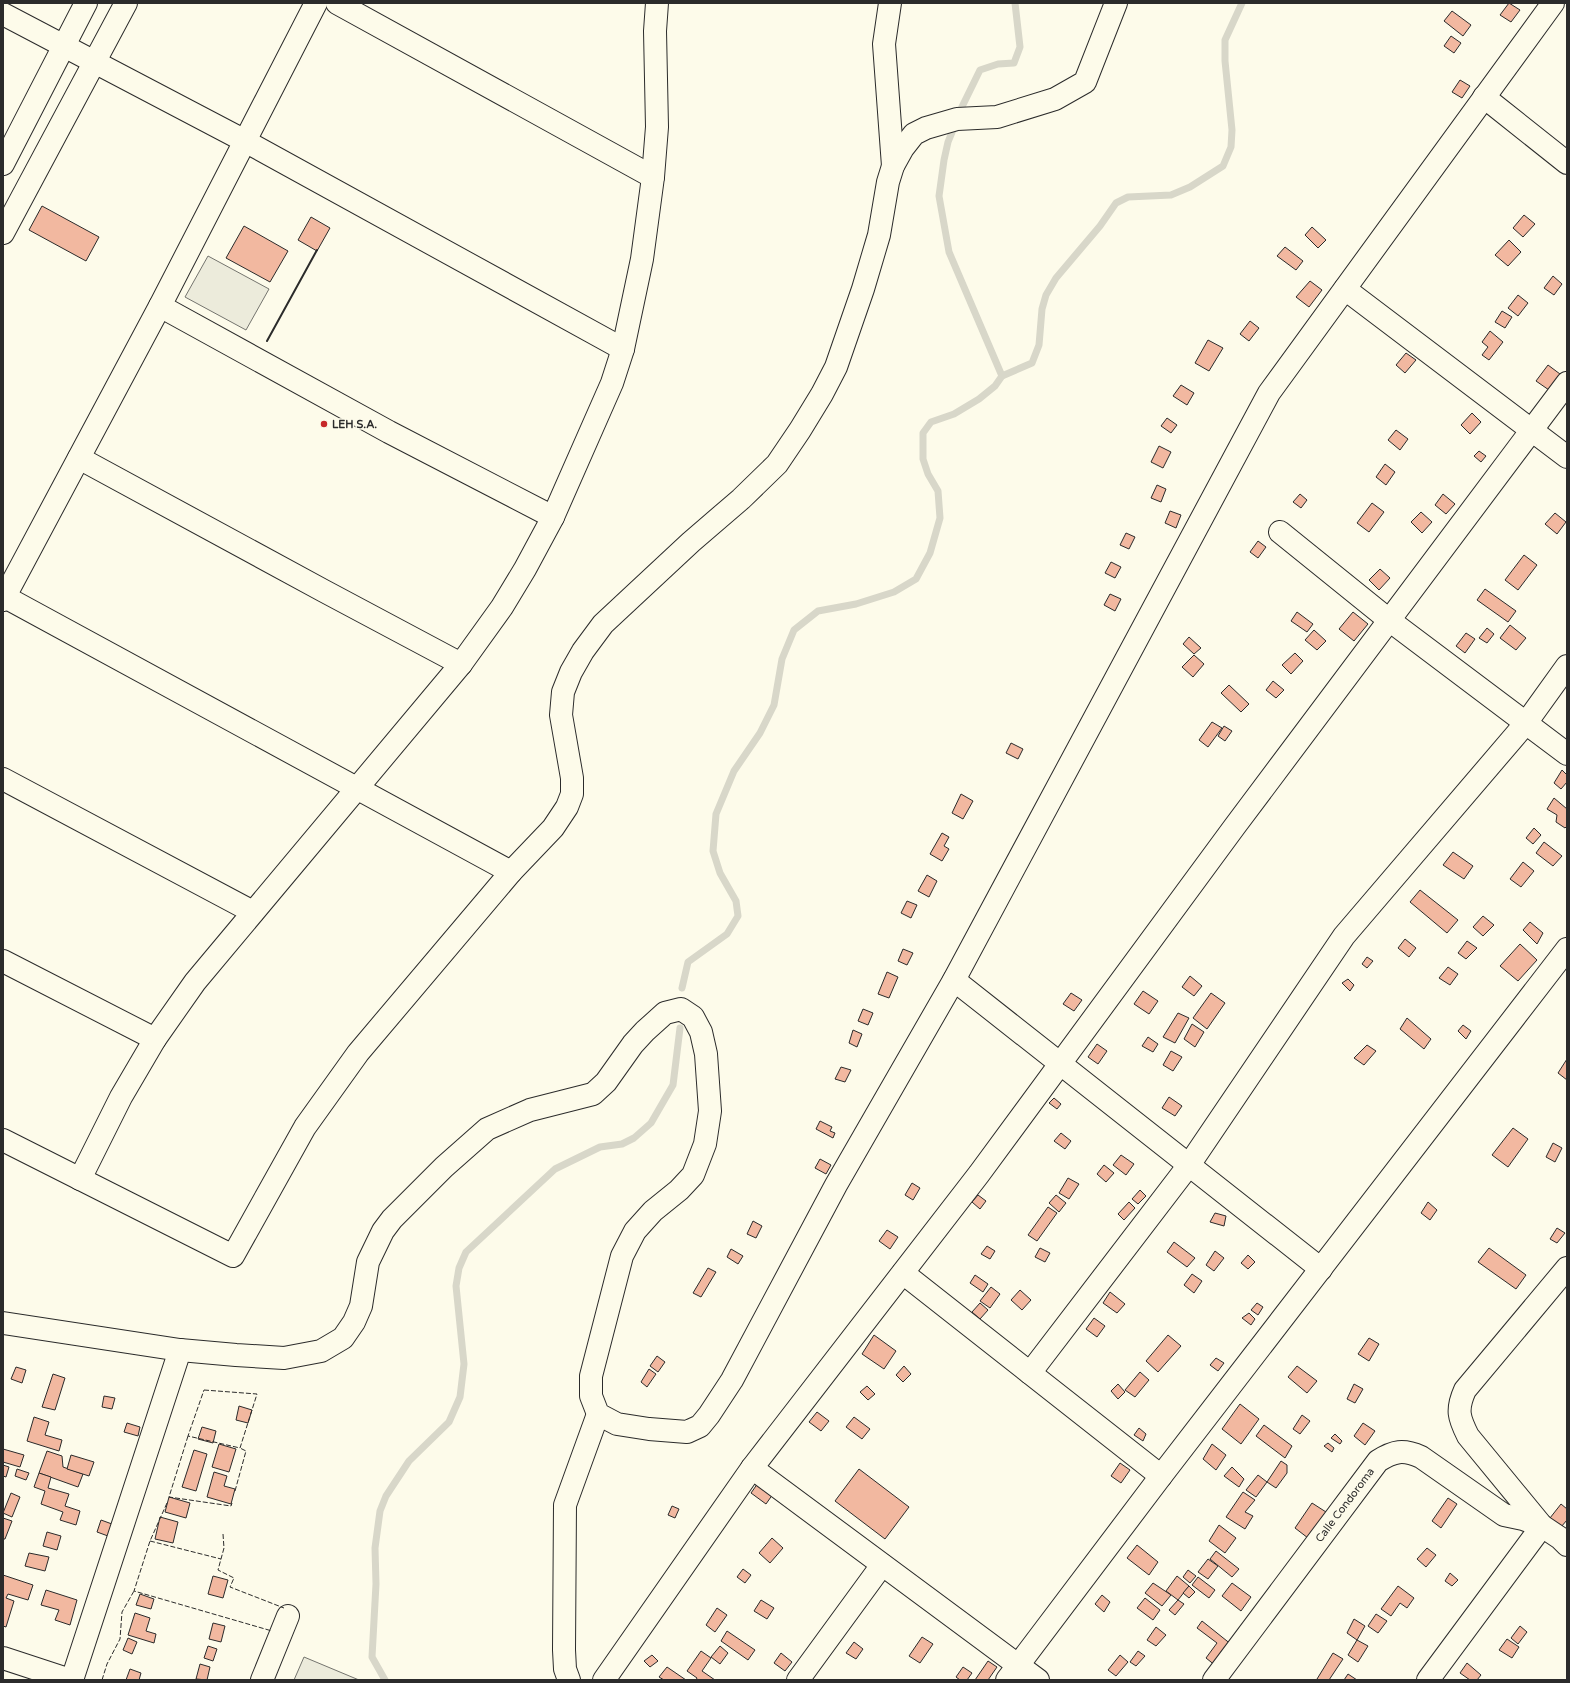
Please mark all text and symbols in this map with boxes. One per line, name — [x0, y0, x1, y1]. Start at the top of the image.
place label: LEH S.A. — [332, 418, 377, 431]
marker: LEH S.A. — [319, 419, 329, 429]
street label: Calle Condoroma — [1313, 1465, 1377, 1545]

